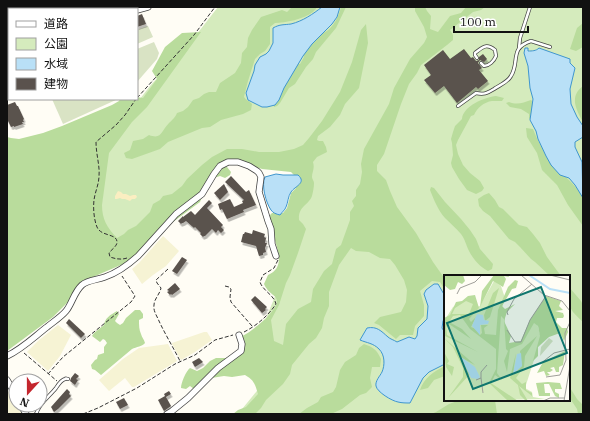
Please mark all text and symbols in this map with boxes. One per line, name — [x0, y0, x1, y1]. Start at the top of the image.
legend — [8, 8, 138, 100]
scale bar — [454, 8, 528, 34]
text: 100 m — [460, 14, 496, 29]
text: 道路 — [44, 16, 68, 31]
text: 公園 — [44, 36, 68, 51]
text: 水域 — [44, 56, 68, 71]
text: 建物 — [44, 76, 68, 91]
inset map — [444, 275, 570, 401]
north arrow — [8, 373, 48, 413]
text: N — [18, 394, 31, 410]

